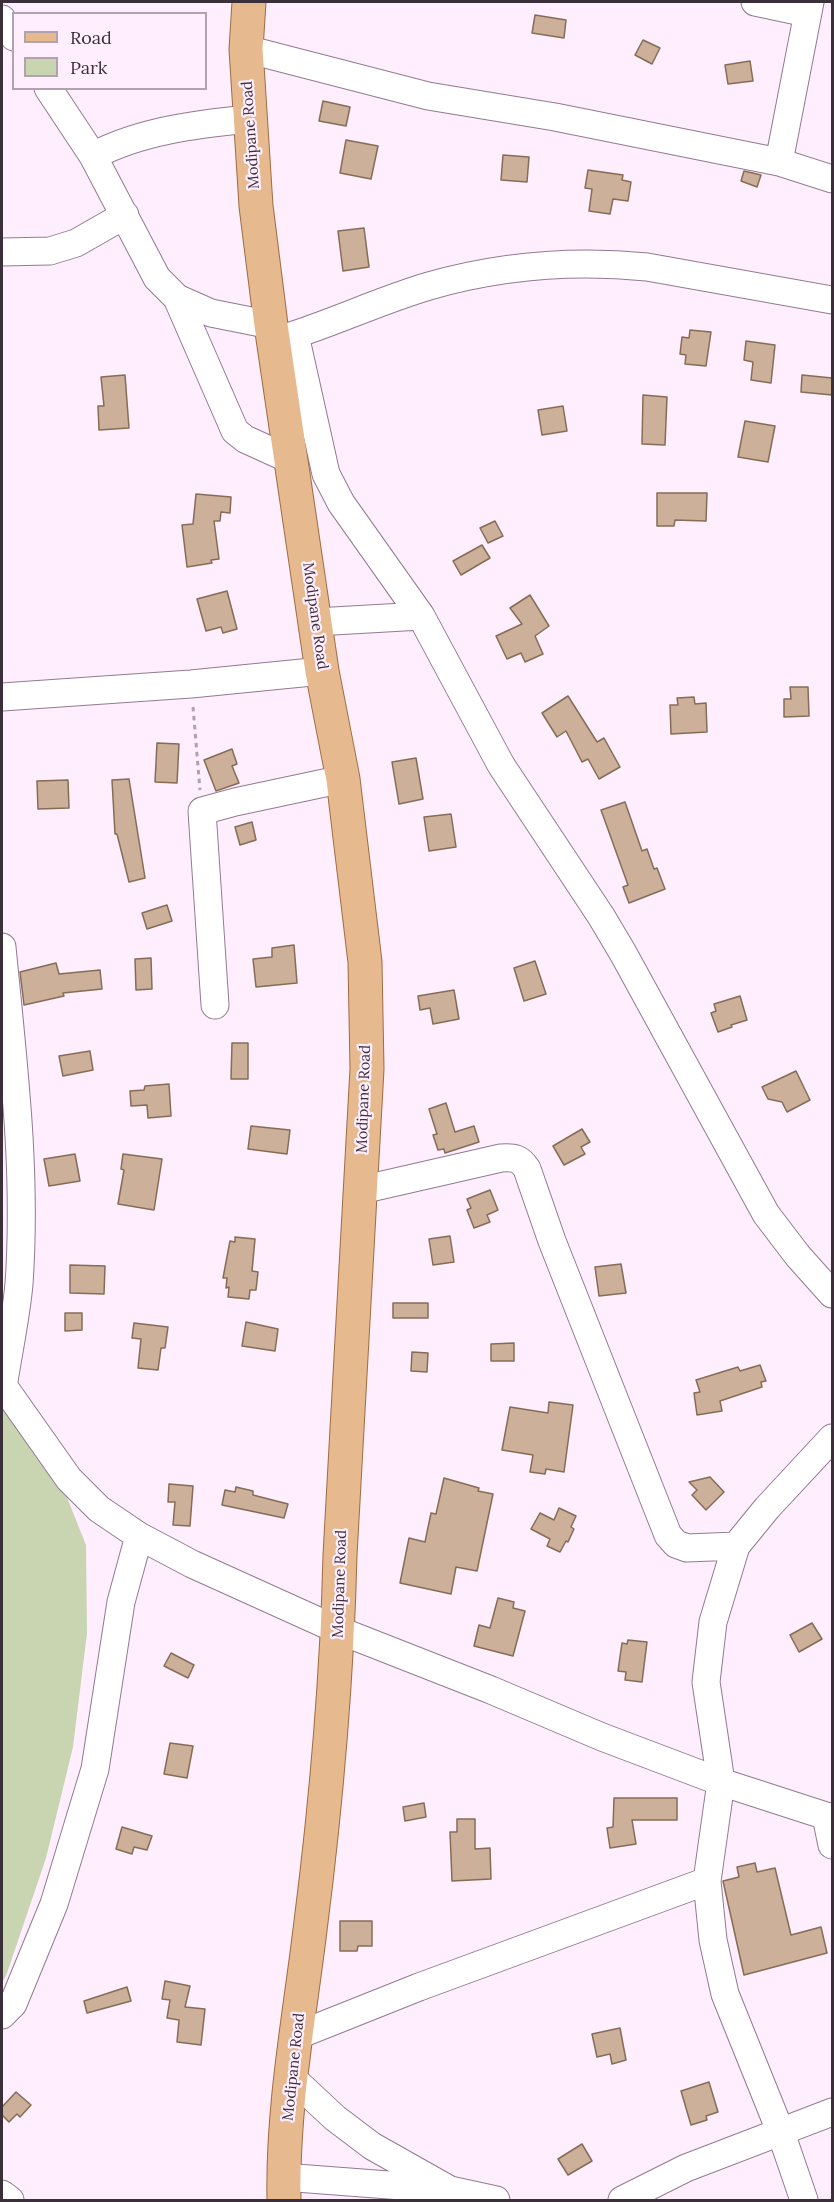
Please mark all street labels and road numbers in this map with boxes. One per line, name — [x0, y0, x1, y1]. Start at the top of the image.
street label: Modipane Road — [238, 80, 264, 190]
street label: Modipane Road — [299, 561, 331, 671]
street label: Modipane Road — [353, 1045, 375, 1153]
street label: Modipane Road — [329, 1530, 351, 1638]
street label: Modipane Road — [279, 2012, 309, 2122]

